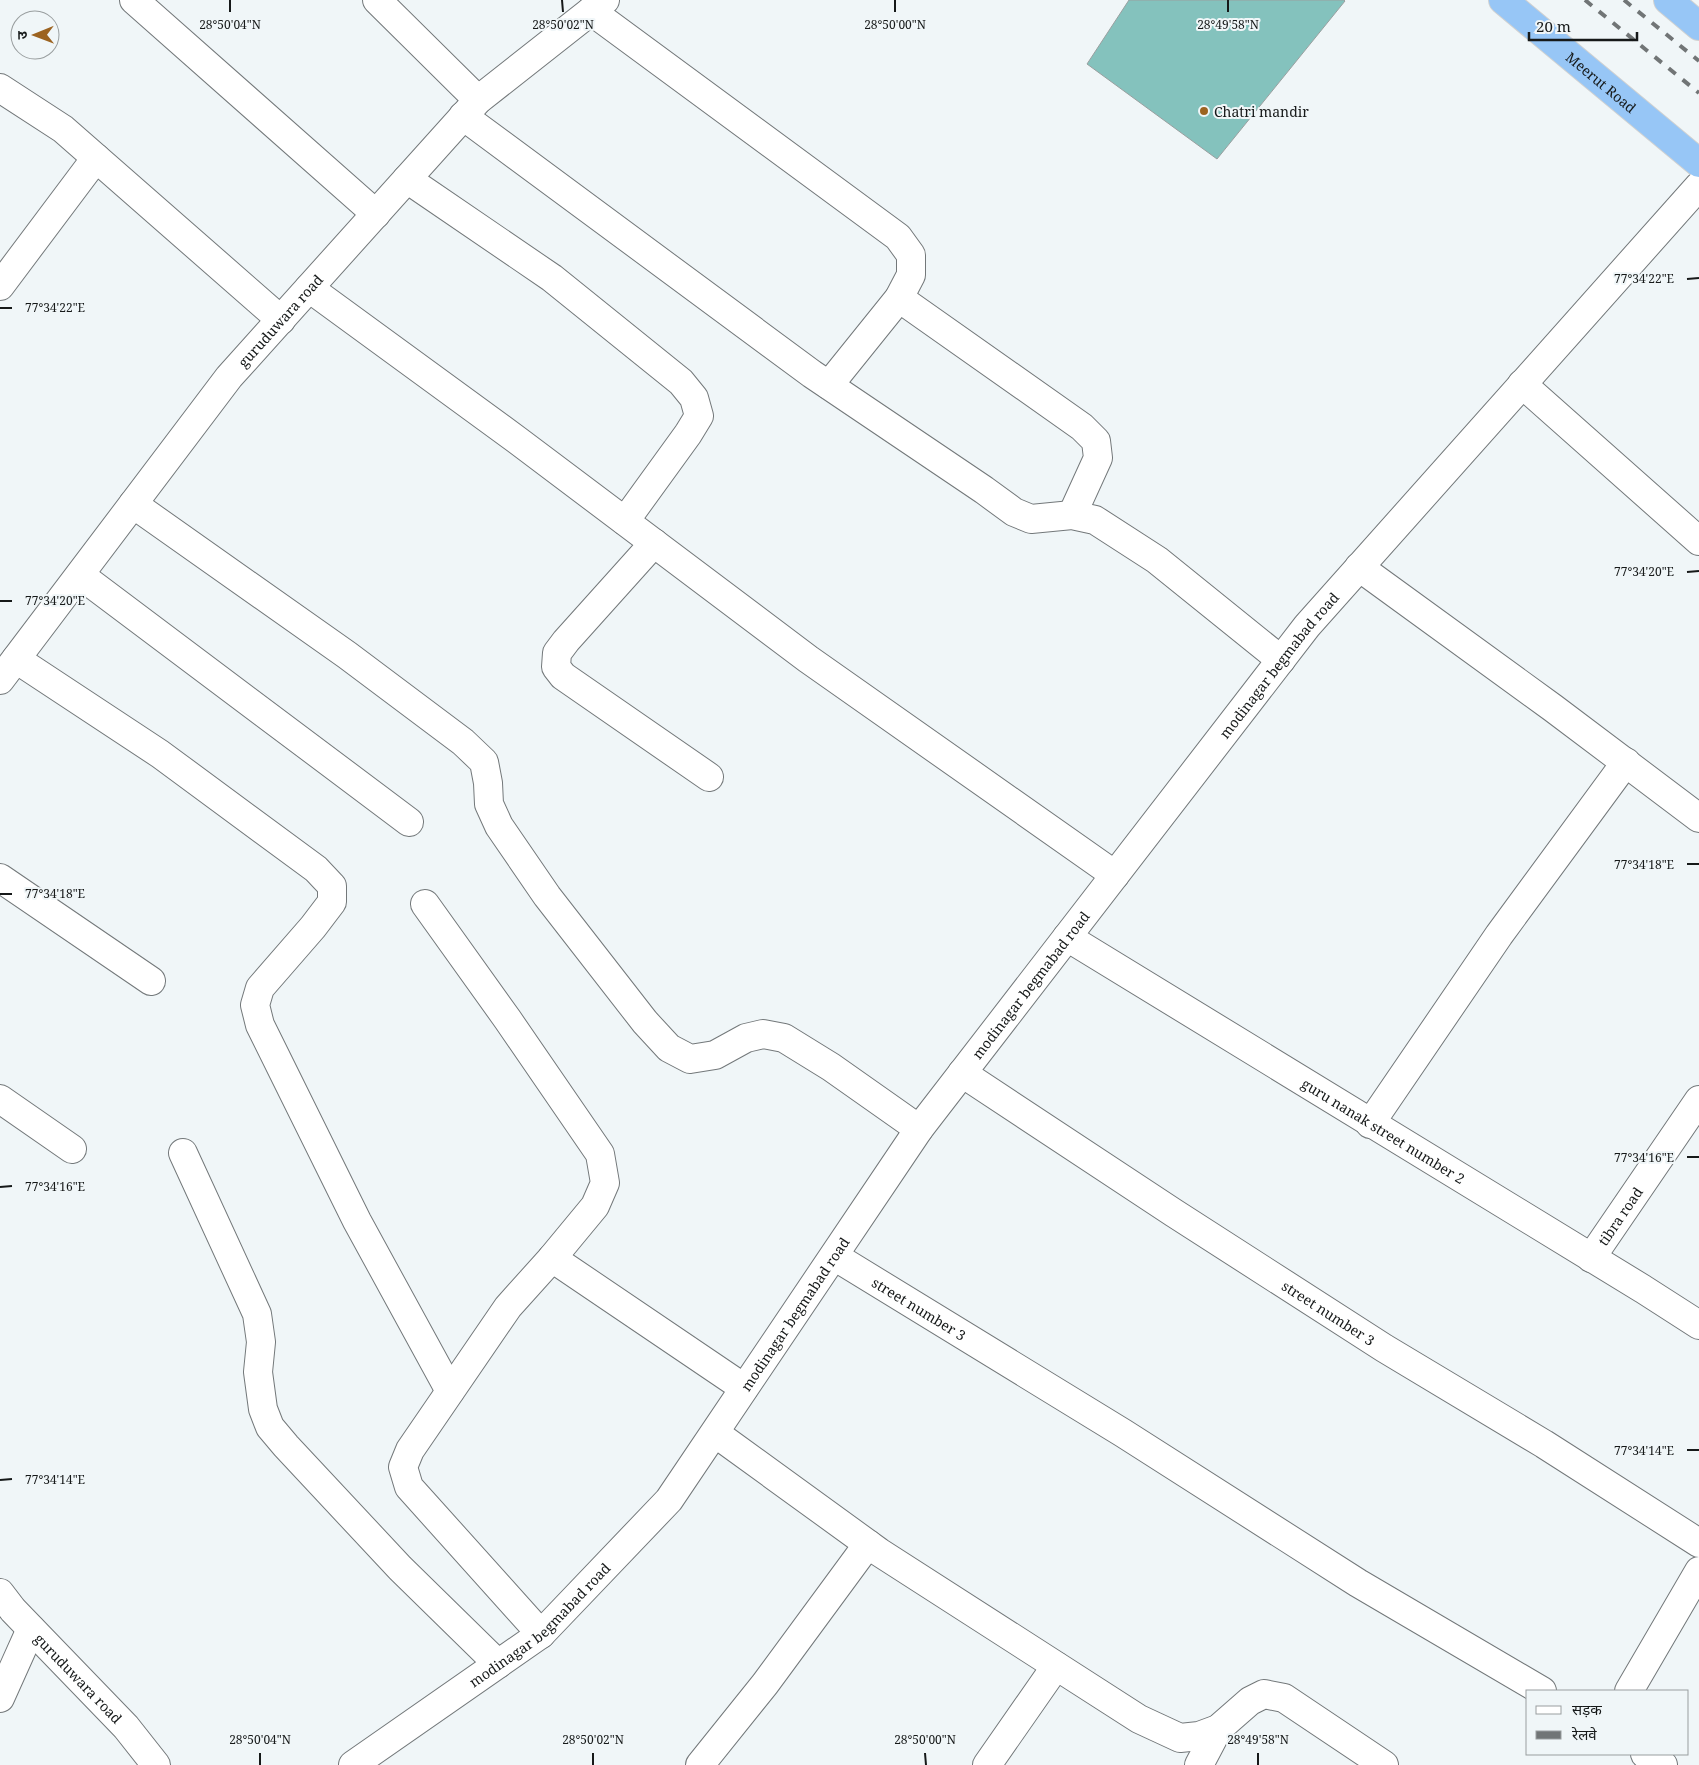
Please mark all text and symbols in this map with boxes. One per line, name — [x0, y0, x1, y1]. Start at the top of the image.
north arrow — [10, 10, 60, 60]
scale bar — [1529, 10, 1636, 42]
text: 28°50'04"N — [199, 16, 261, 33]
text: 28°50'02"N — [532, 16, 594, 33]
text: 28°50'00"N — [864, 16, 926, 33]
text: 28°49'58"N — [1197, 16, 1259, 33]
text: 20 m — [1536, 16, 1571, 36]
text: उ — [12, 30, 31, 40]
street label: Meerut Road — [1562, 47, 1641, 117]
place label: Chatri mandir — [1214, 102, 1309, 121]
marker: Chatri mandir — [1198, 105, 1210, 117]
street label: guruduwara road — [233, 270, 327, 371]
text: 77°34'22"E — [1614, 270, 1674, 287]
text: 77°34'22"E — [25, 299, 85, 316]
text: 77°34'20"E — [1614, 563, 1674, 580]
street label: modinagar begmabad road — [1215, 587, 1343, 742]
text: 77°34'20"E — [25, 592, 85, 609]
text: 77°34'18"E — [1614, 856, 1674, 873]
text: 77°34'18"E — [25, 885, 85, 902]
street label: modinagar begmabad road — [967, 907, 1094, 1063]
street label: guru nanak street number 2 — [1298, 1073, 1469, 1188]
text: 77°34'16"E — [1614, 1149, 1674, 1166]
text: 77°34'16"E — [25, 1178, 85, 1195]
street label: tibra road — [1593, 1183, 1647, 1249]
street label: modinagar begmabad road — [736, 1233, 853, 1394]
street label: street number 3 — [869, 1272, 970, 1344]
street label: street number 3 — [1279, 1276, 1379, 1349]
text: 77°34'14"E — [1614, 1442, 1674, 1459]
text: 77°34'14"E — [25, 1471, 85, 1488]
street label: modinagar begmabad road — [465, 1558, 614, 1691]
street label: guruduwara road — [31, 1629, 127, 1728]
legend — [1526, 1690, 1689, 1755]
text: सड़क — [1572, 1699, 1602, 1719]
text: रेलवे — [1571, 1724, 1597, 1744]
text: 28°50'04"N — [229, 1731, 291, 1748]
text: 28°50'02"N — [562, 1731, 624, 1748]
text: 28°50'00"N — [894, 1731, 956, 1748]
text: 28°49'58"N — [1227, 1731, 1289, 1748]

